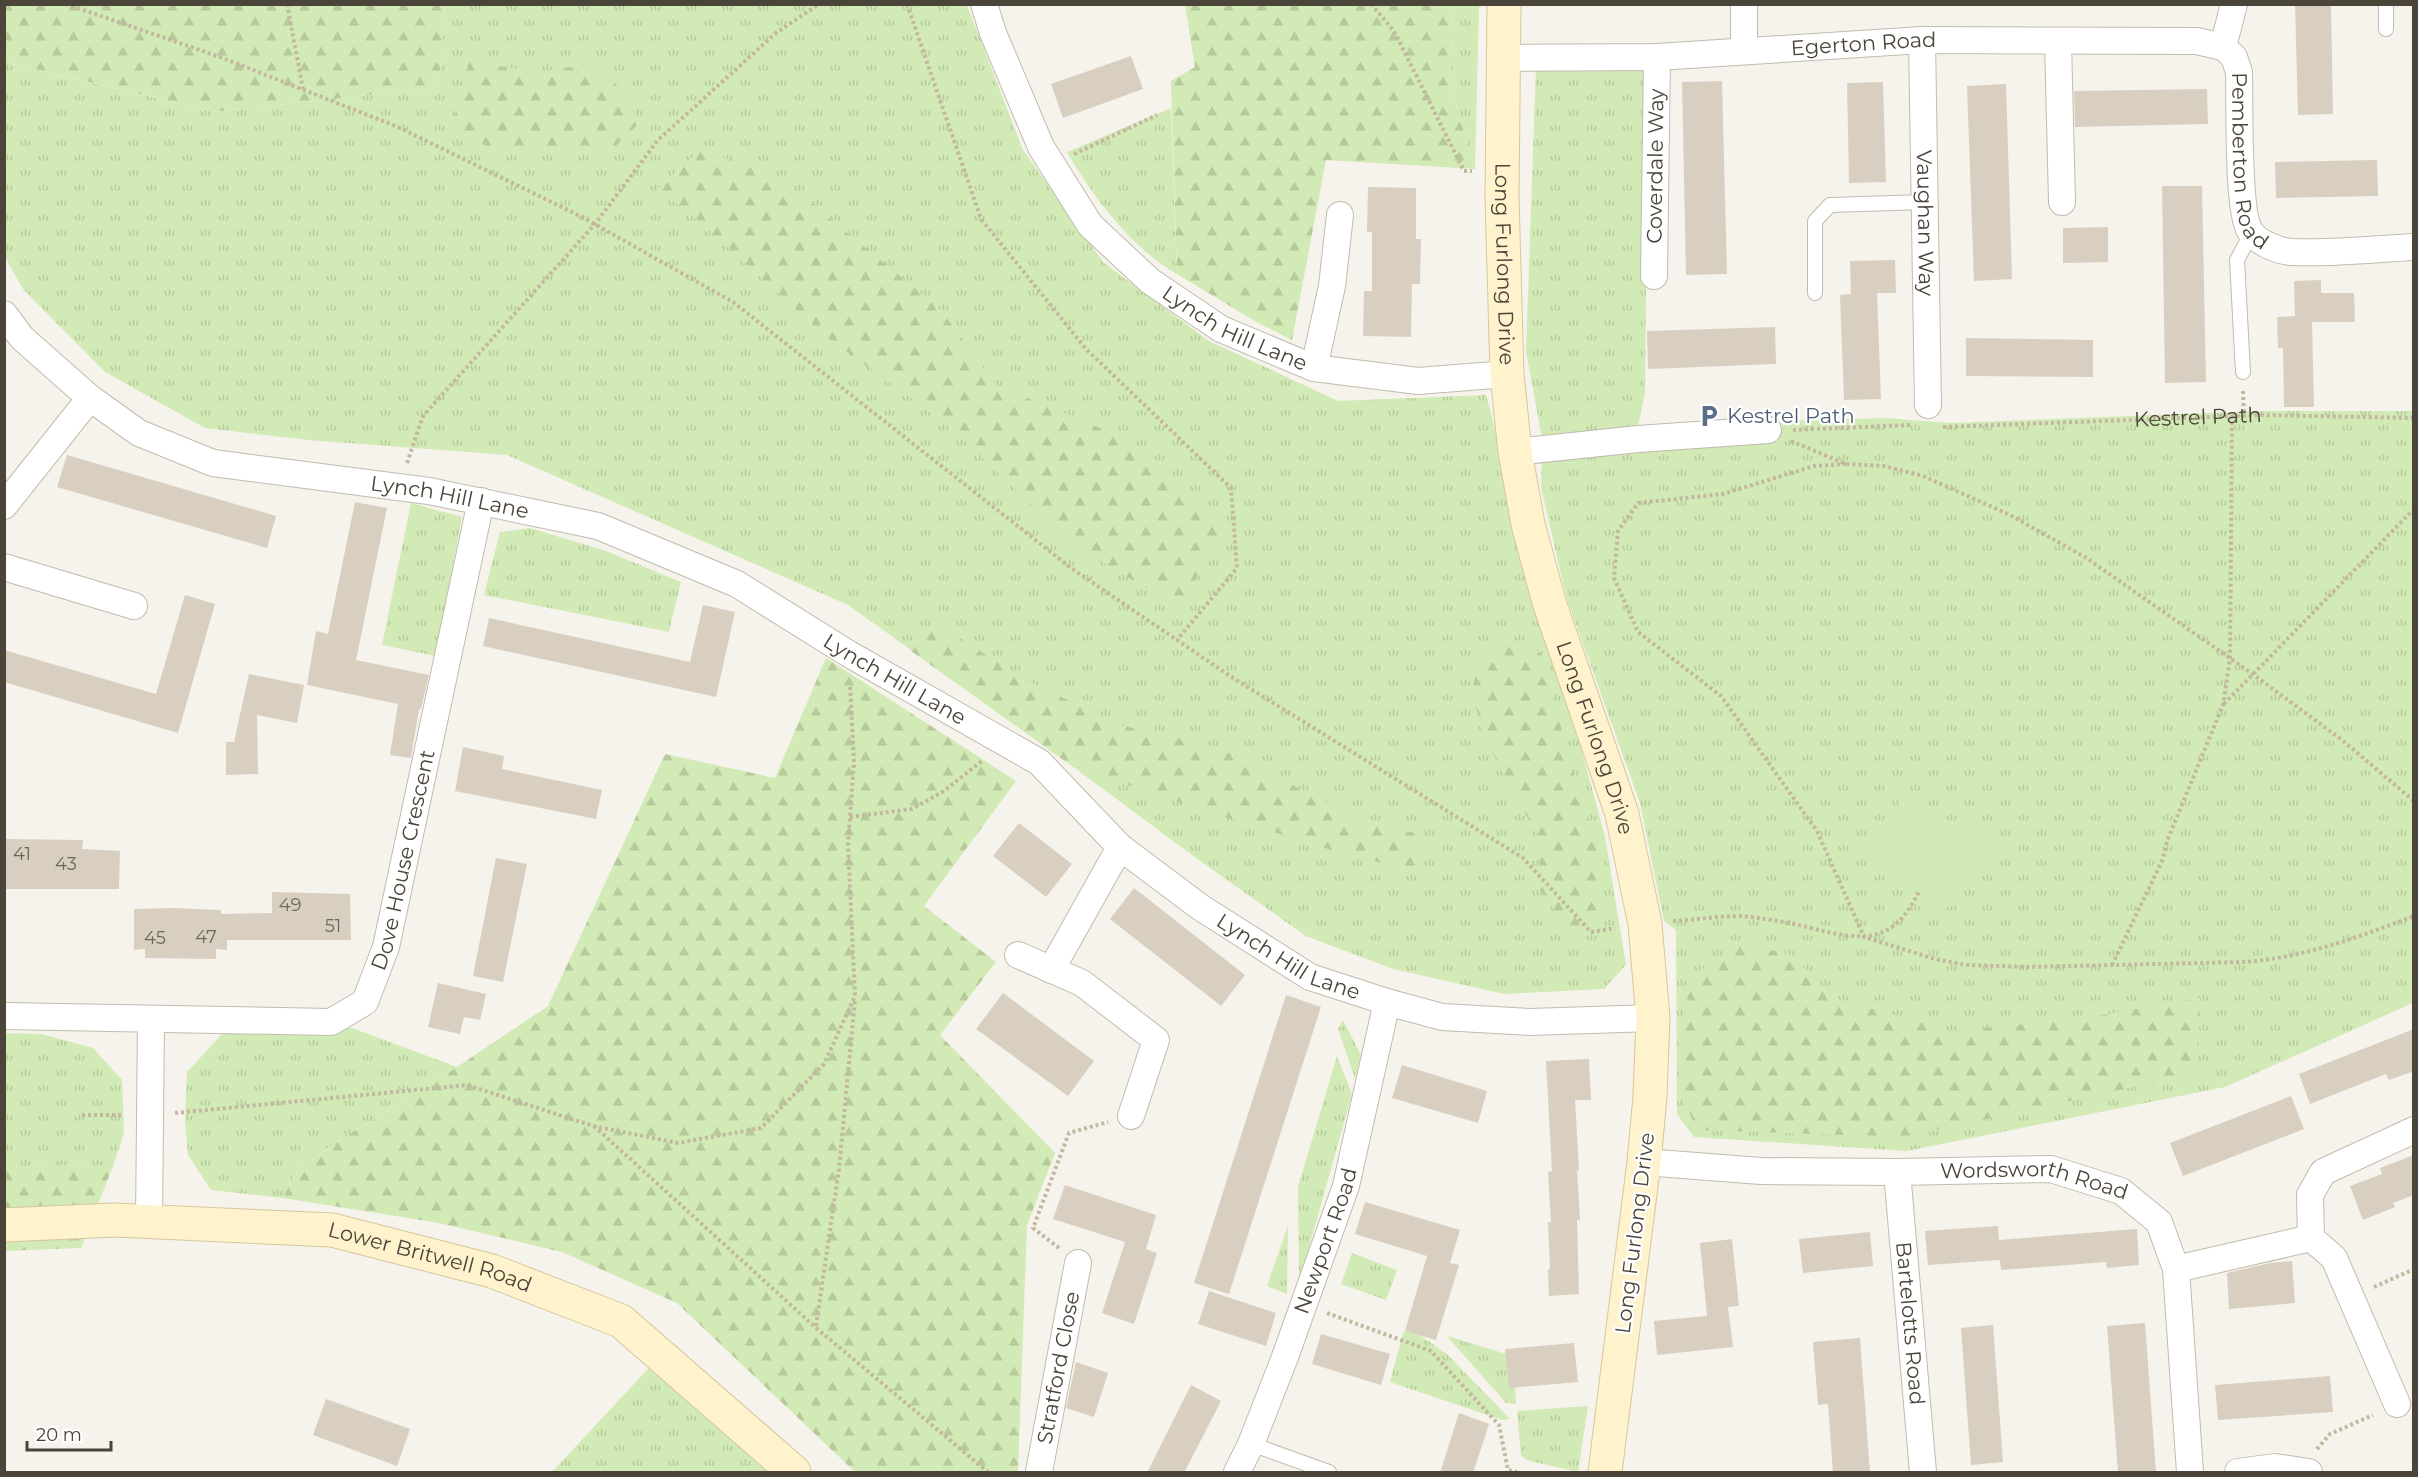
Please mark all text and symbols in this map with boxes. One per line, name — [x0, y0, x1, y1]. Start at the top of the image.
street label: Egerton Road — [1790, 27, 1936, 60]
street label: Pemberton Road — [2227, 72, 2273, 255]
street label: Coverdale Way — [1641, 88, 1669, 244]
street label: Vaughan Way — [1912, 150, 1939, 297]
street label: Long Furlong Drive — [1490, 162, 1520, 366]
street label: Lynch Hill Lane — [1158, 280, 1311, 376]
street label: Kestrel Path — [2133, 402, 2262, 432]
parking icon: Kestrel Path — [1696, 403, 1722, 429]
place label: Kestrel Path — [1727, 403, 1855, 428]
street label: Lynch Hill Lane — [369, 471, 531, 523]
street label: Lynch Hill Lane — [819, 628, 971, 730]
street label: Long Furlong Drive — [1551, 638, 1639, 837]
street label: Dove House Crescent — [365, 747, 440, 974]
house number: 41 — [13, 843, 31, 865]
house number: 43 — [55, 853, 77, 875]
house number: 49 — [279, 894, 301, 916]
street label: Lynch Hill Lane — [1212, 908, 1364, 1005]
house number: 51 — [325, 915, 341, 937]
house number: 47 — [195, 926, 217, 948]
house number: 45 — [144, 927, 166, 949]
street label: Long Furlong Drive — [1610, 1131, 1659, 1335]
street label: Wordsworth Road — [1940, 1156, 2131, 1204]
street label: Newport Road — [1288, 1165, 1362, 1317]
street label: Lower Britwell Road — [326, 1217, 536, 1297]
street label: Bartelotts Road — [1891, 1241, 1930, 1406]
street label: Stratford Close — [1031, 1289, 1084, 1446]
scale bar — [27, 1414, 111, 1452]
text: 20 m — [36, 1424, 82, 1446]

